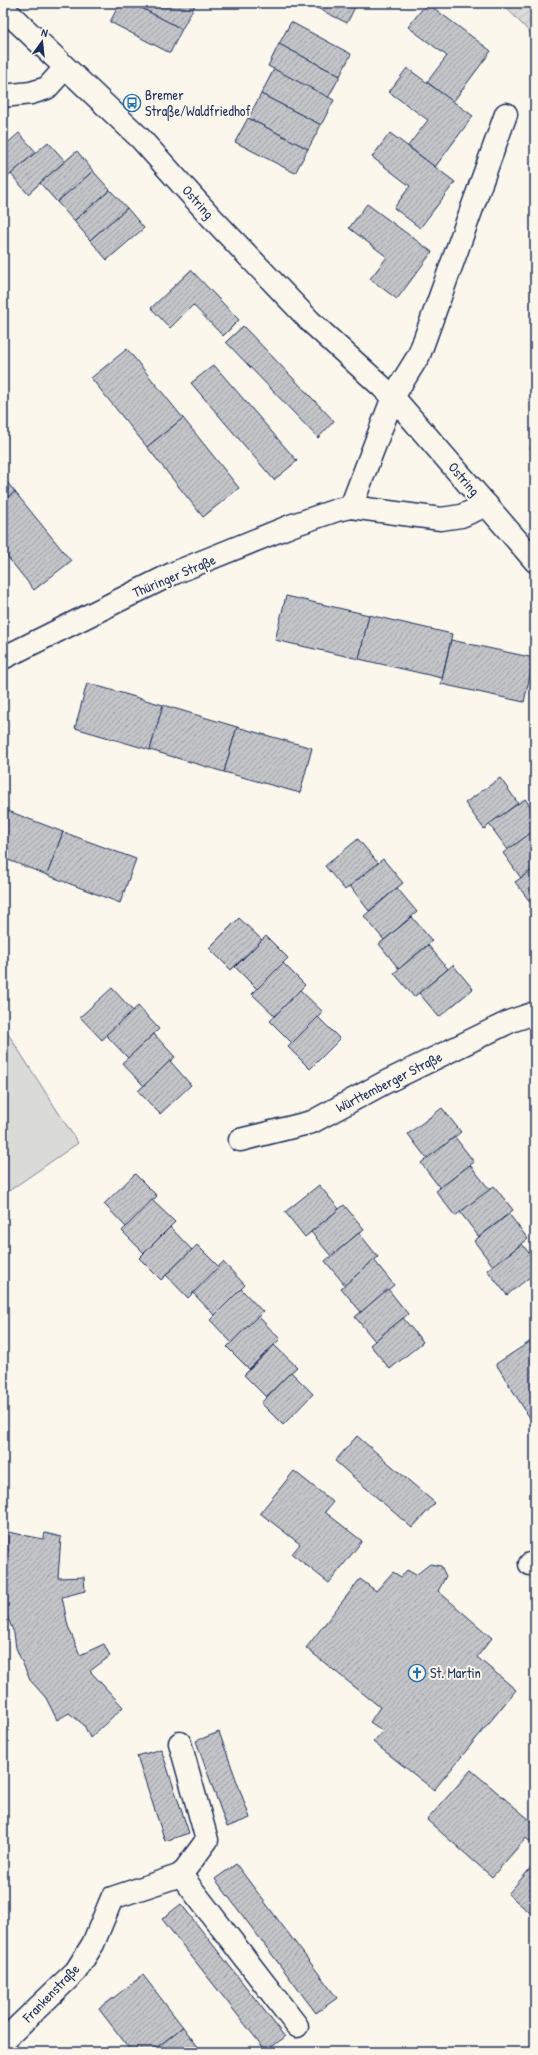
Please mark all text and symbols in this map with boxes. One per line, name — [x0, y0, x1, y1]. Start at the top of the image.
north arrow — [22, 22, 62, 62]
text: N — [40, 25, 49, 40]
place label: Bremer Straße/Waldfriedhof — [145, 85, 250, 121]
bus stop icon: Bremer Straße/Waldfriedhof — [122, 93, 142, 113]
street label: Ostring — [177, 181, 219, 223]
street label: Ostring — [444, 458, 484, 500]
street label: Thüringer Straße — [129, 549, 219, 602]
street label: Württemberger Straße — [333, 1046, 446, 1117]
church icon: St. Martin — [407, 1663, 427, 1683]
place label: St. Martin — [430, 1663, 481, 1682]
street label: Frankenstraße — [17, 1959, 84, 2027]

